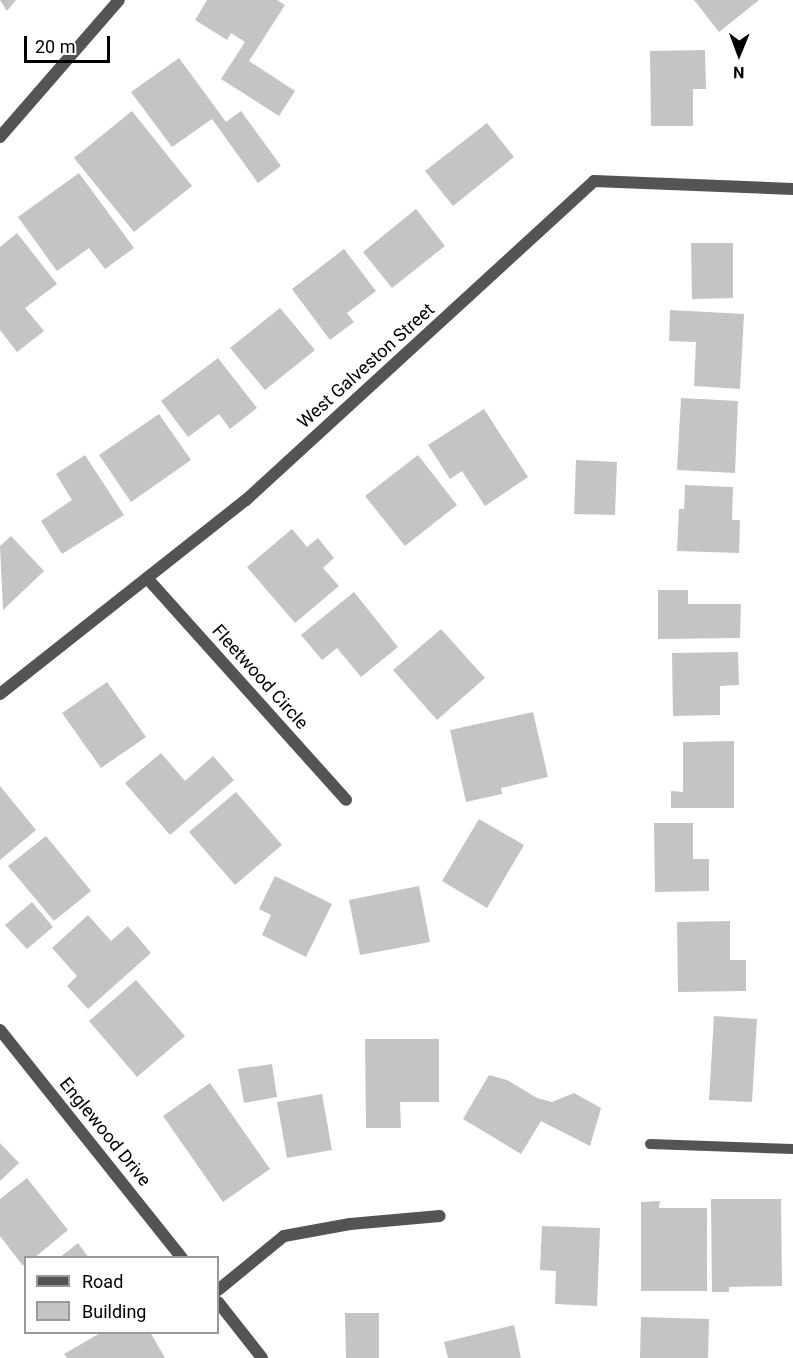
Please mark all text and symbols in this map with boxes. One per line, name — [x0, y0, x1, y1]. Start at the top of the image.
scale bar — [27, 24, 112, 62]
north arrow — [709, 24, 769, 84]
text: 20 m — [35, 36, 75, 57]
text: N — [733, 63, 744, 82]
street label: West Galveston Street — [293, 299, 439, 433]
street label: Fleetwood Circle — [207, 620, 313, 734]
street label: Englewood Drive — [55, 1073, 155, 1191]
legend — [24, 1256, 219, 1334]
text: Road — [82, 1271, 123, 1292]
text: Building — [82, 1301, 146, 1322]

